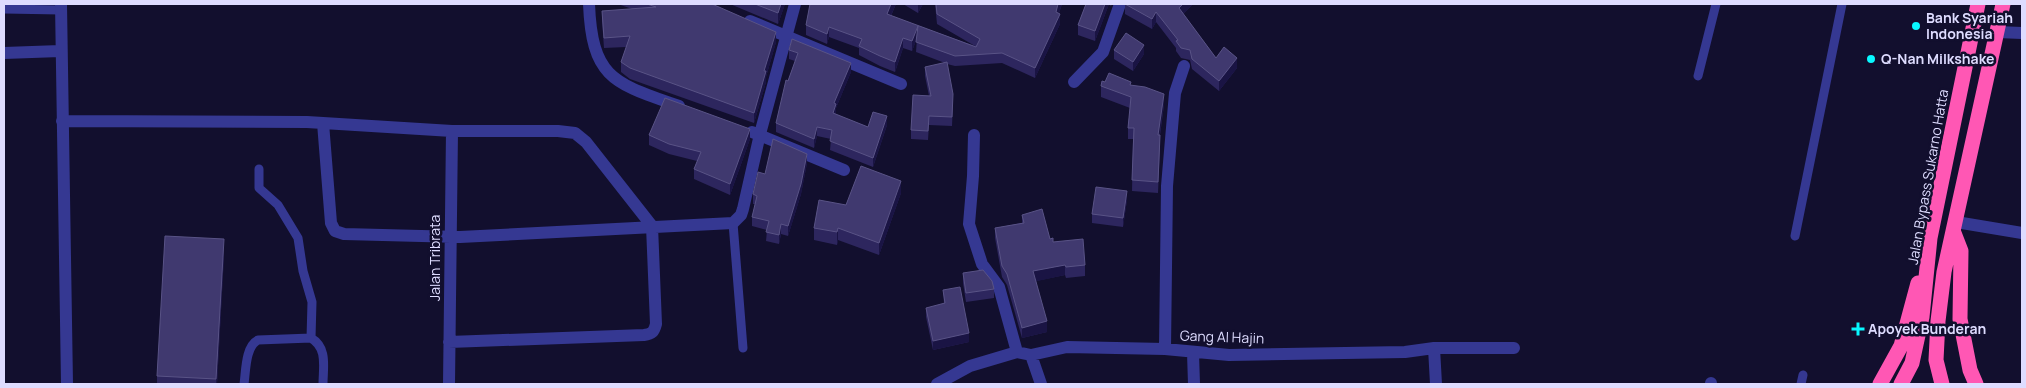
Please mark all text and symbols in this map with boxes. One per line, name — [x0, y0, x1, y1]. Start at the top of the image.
place label: Bank Syariah Indonesia — [1926, 8, 2013, 43]
marker: Bank Syariah Indonesia — [1910, 20, 1922, 32]
place label: Q-Nan Milkshake — [1881, 49, 1994, 68]
marker: Q-Nan Milkshake — [1865, 53, 1877, 65]
street label: Jalan Bypass Sukarno Hatta — [1903, 88, 1952, 266]
street label: Jalan Tribrata — [425, 215, 444, 301]
place label: Apoyek Bunderan — [1868, 319, 1986, 338]
marker: Apoyek Bunderan — [1852, 323, 1864, 335]
street label: Gang Al Hajin — [1179, 326, 1265, 347]

